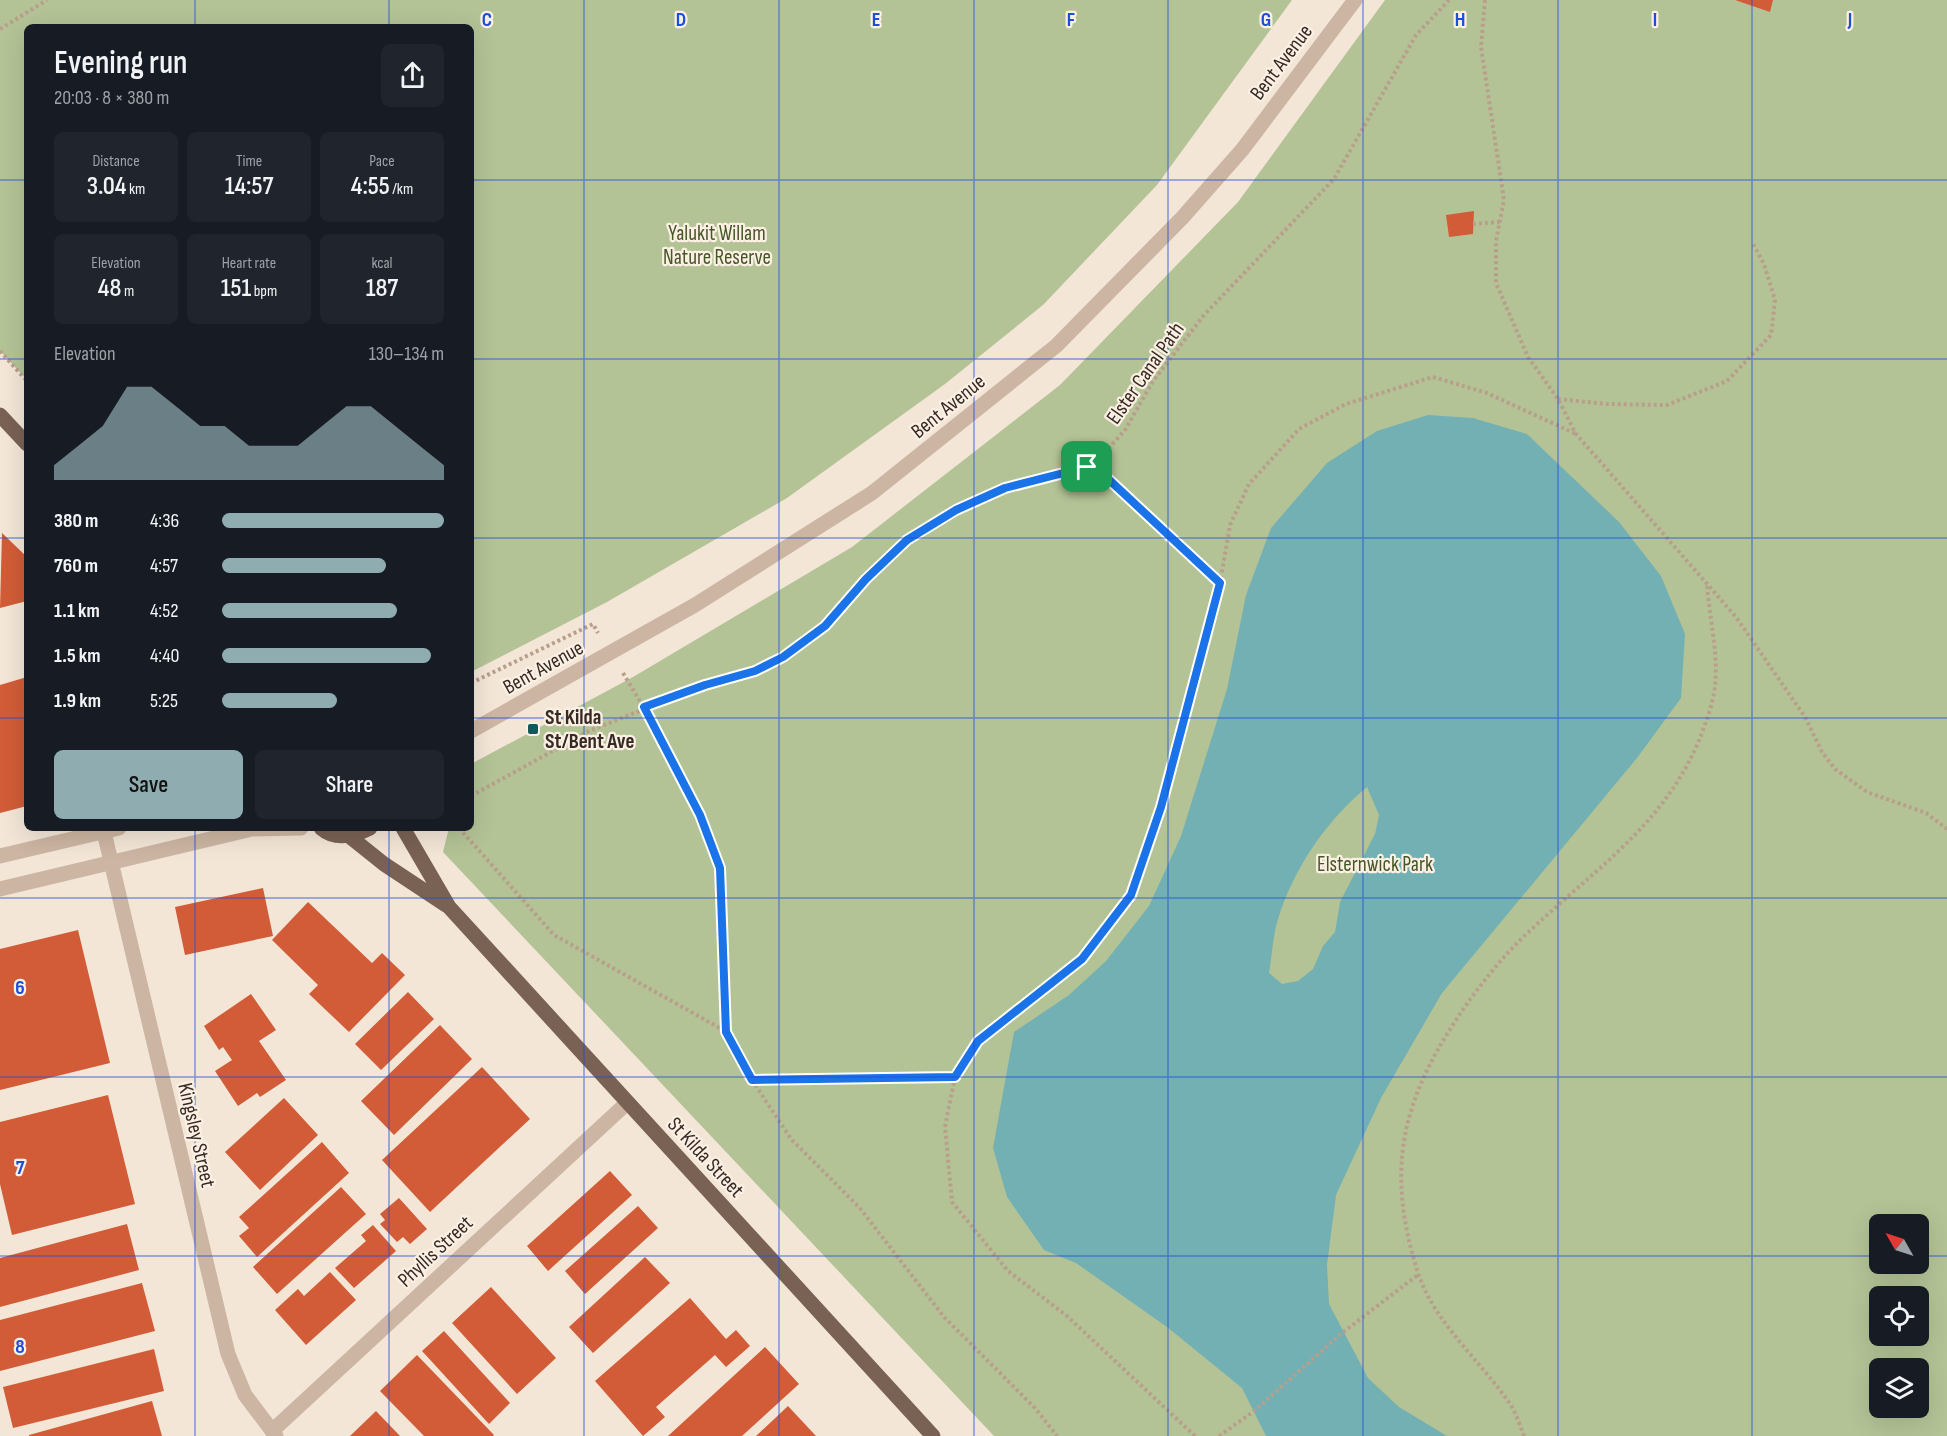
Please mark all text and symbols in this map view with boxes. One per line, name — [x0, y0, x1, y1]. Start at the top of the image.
text: C — [482, 8, 492, 32]
text: D — [676, 8, 686, 32]
text: E — [872, 8, 880, 32]
text: F — [1067, 8, 1075, 32]
text: G — [1261, 8, 1271, 32]
text: H — [1455, 8, 1465, 32]
text: I — [1653, 8, 1657, 32]
text: J — [1847, 8, 1852, 32]
street label: Bent Avenue — [1245, 20, 1318, 105]
text: Evening run — [54, 43, 188, 83]
button: share — [381, 44, 444, 107]
text: 20:03 · 8 × 380 m — [54, 86, 169, 110]
text: Distance — [92, 152, 140, 171]
text: Time — [236, 152, 262, 171]
text: Pace — [369, 152, 395, 171]
text: 3.04 — [87, 171, 126, 202]
text: 14:57 — [225, 171, 273, 202]
text: 4:55 — [351, 171, 390, 202]
text: km — [126, 180, 145, 199]
text: /km — [390, 180, 413, 199]
park label: Yalukit Willam Nature Reserve — [663, 221, 771, 270]
text: Elevation — [91, 254, 141, 273]
text: Heart rate — [222, 254, 276, 273]
text: kcal — [371, 254, 393, 273]
text: 48 — [98, 273, 121, 304]
text: 151 — [221, 273, 251, 304]
text: 187 — [366, 273, 398, 304]
text: m — [121, 282, 134, 301]
text: bpm — [251, 282, 277, 301]
street label: Elster Canal Path — [1101, 318, 1190, 429]
text: Elevation — [54, 342, 116, 366]
text: 130–134 m — [369, 342, 444, 366]
street label: Bent Avenue — [906, 369, 990, 444]
pin — [1061, 441, 1112, 492]
icon: arrive — [1070, 450, 1103, 483]
text: 380 m — [54, 509, 98, 533]
text: 4:36 — [150, 509, 179, 533]
text: 760 m — [54, 554, 98, 578]
text: 4:57 — [150, 554, 178, 578]
text: 1.1 km — [54, 599, 100, 623]
text: 4:52 — [150, 599, 178, 623]
street label: Bent Avenue — [499, 635, 588, 700]
text: 1.5 km — [54, 644, 100, 668]
text: 4:40 — [150, 644, 179, 668]
text: 1.9 km — [54, 689, 101, 713]
text: 5:25 — [150, 689, 178, 713]
place label: St Kilda St/Bent Ave — [545, 705, 634, 754]
marker: St Kilda St/Bent Ave — [526, 722, 540, 736]
button: Save — [54, 750, 243, 819]
button: Share — [255, 750, 444, 819]
park label: Elsternwick Park — [1317, 852, 1433, 877]
text: 6 — [15, 976, 25, 1000]
street label: Kingsley Street — [172, 1080, 221, 1190]
street label: St Kilda Street — [662, 1112, 749, 1203]
text: 7 — [16, 1156, 25, 1180]
street label: Phyllis Street — [393, 1210, 478, 1292]
north arrow — [1869, 1214, 1929, 1274]
map controls — [1869, 1214, 1929, 1418]
button: locate — [1869, 1286, 1929, 1346]
text: 8 — [15, 1335, 25, 1359]
button: layers — [1869, 1358, 1929, 1418]

